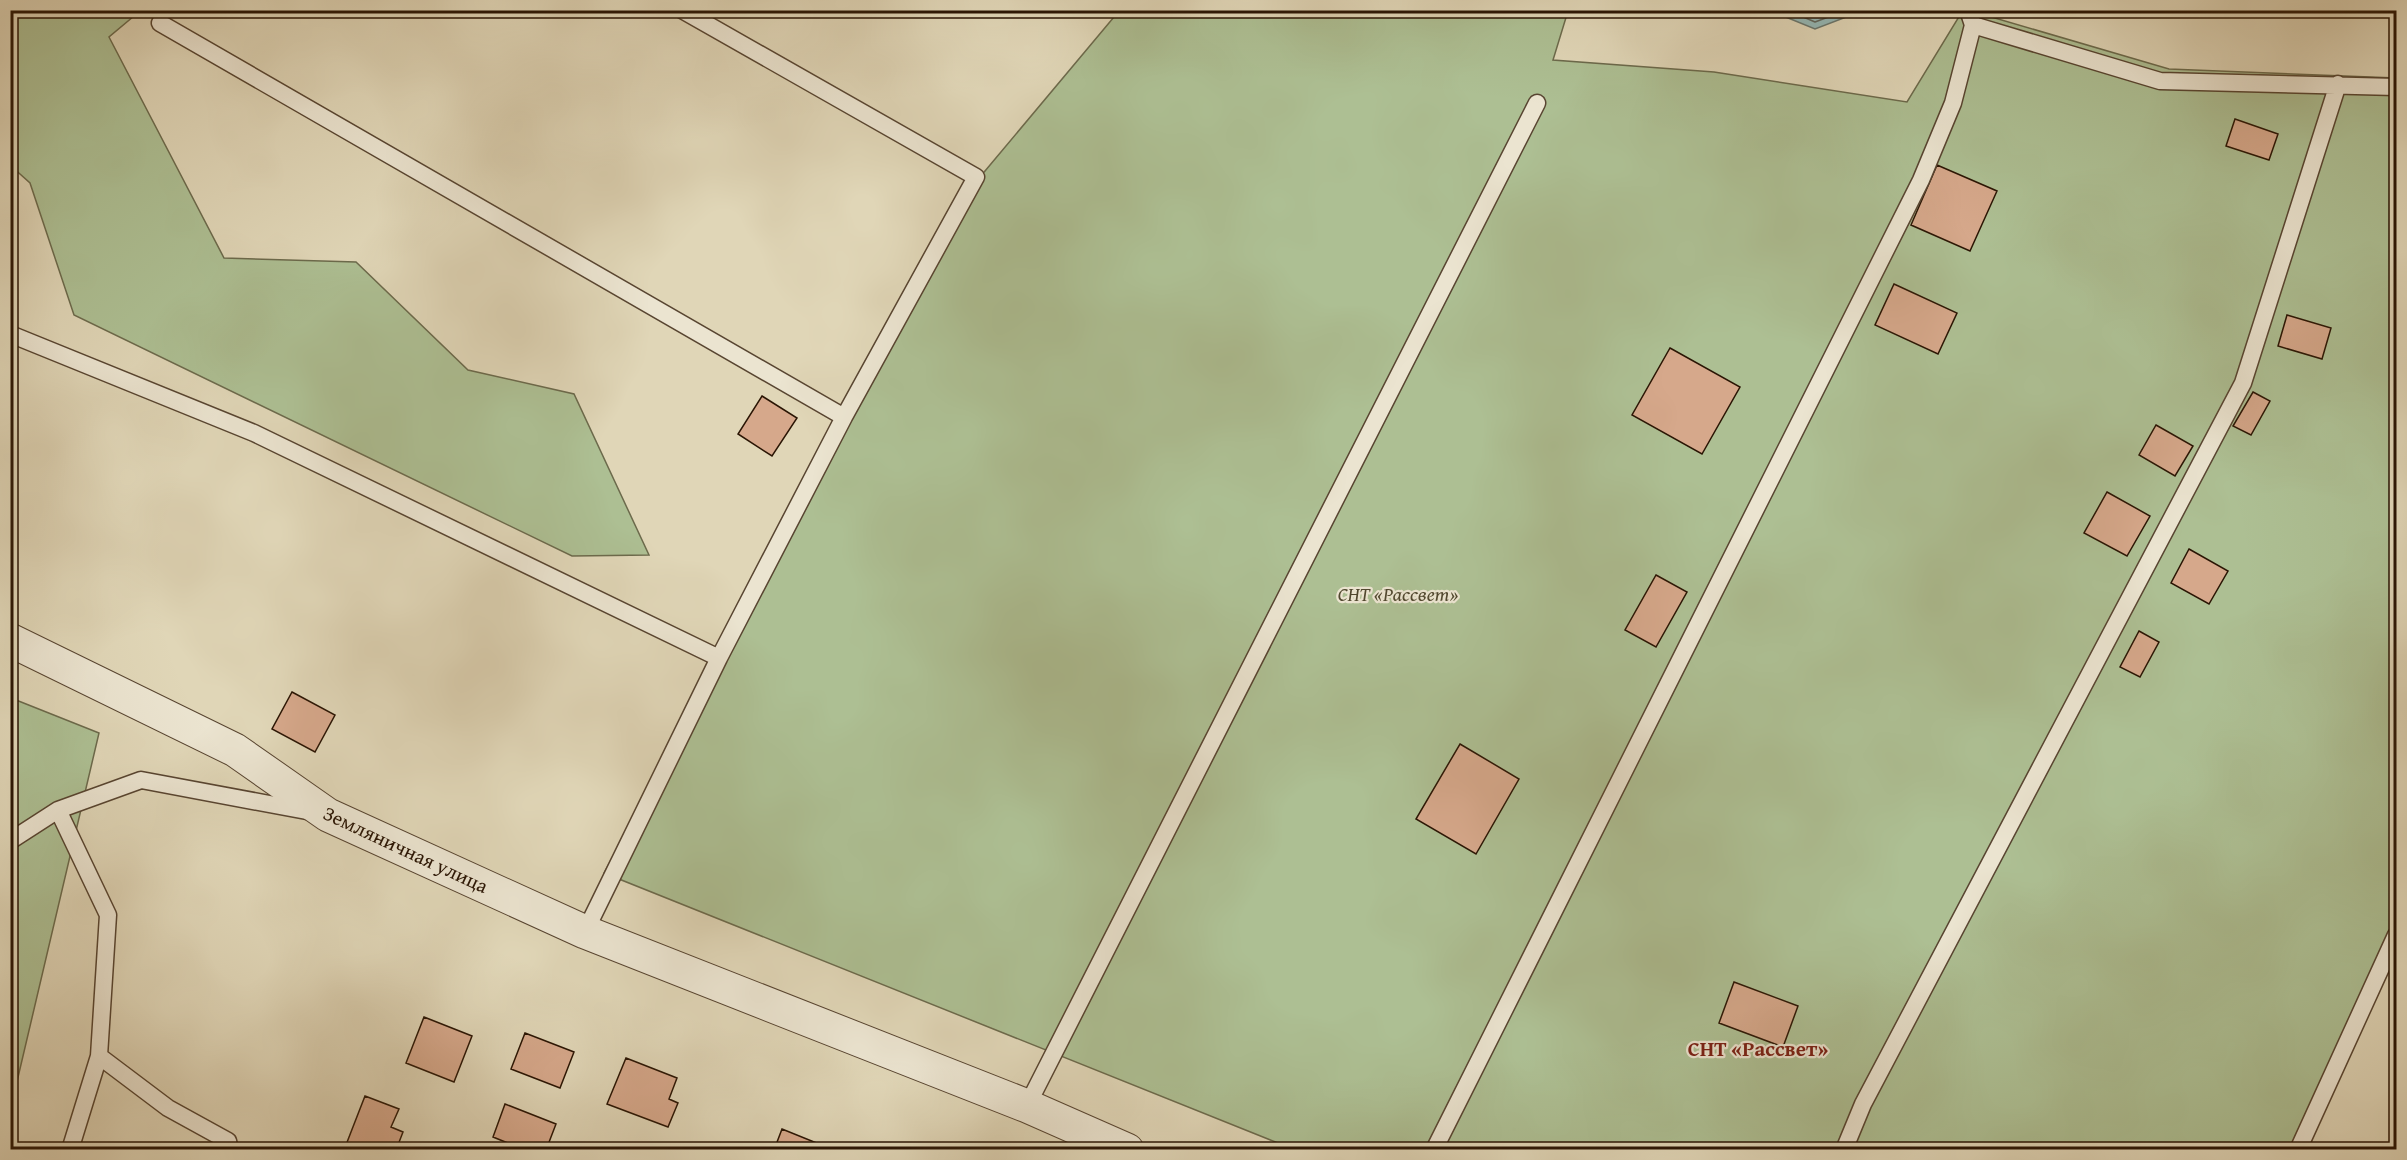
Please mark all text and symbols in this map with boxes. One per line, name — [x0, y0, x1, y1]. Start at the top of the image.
park label: СНТ «Рассвет» — [1338, 579, 1458, 608]
street label: Земляничная улица — [319, 798, 494, 900]
district label: СНТ «Рассвет» — [1688, 1033, 1828, 1064]

